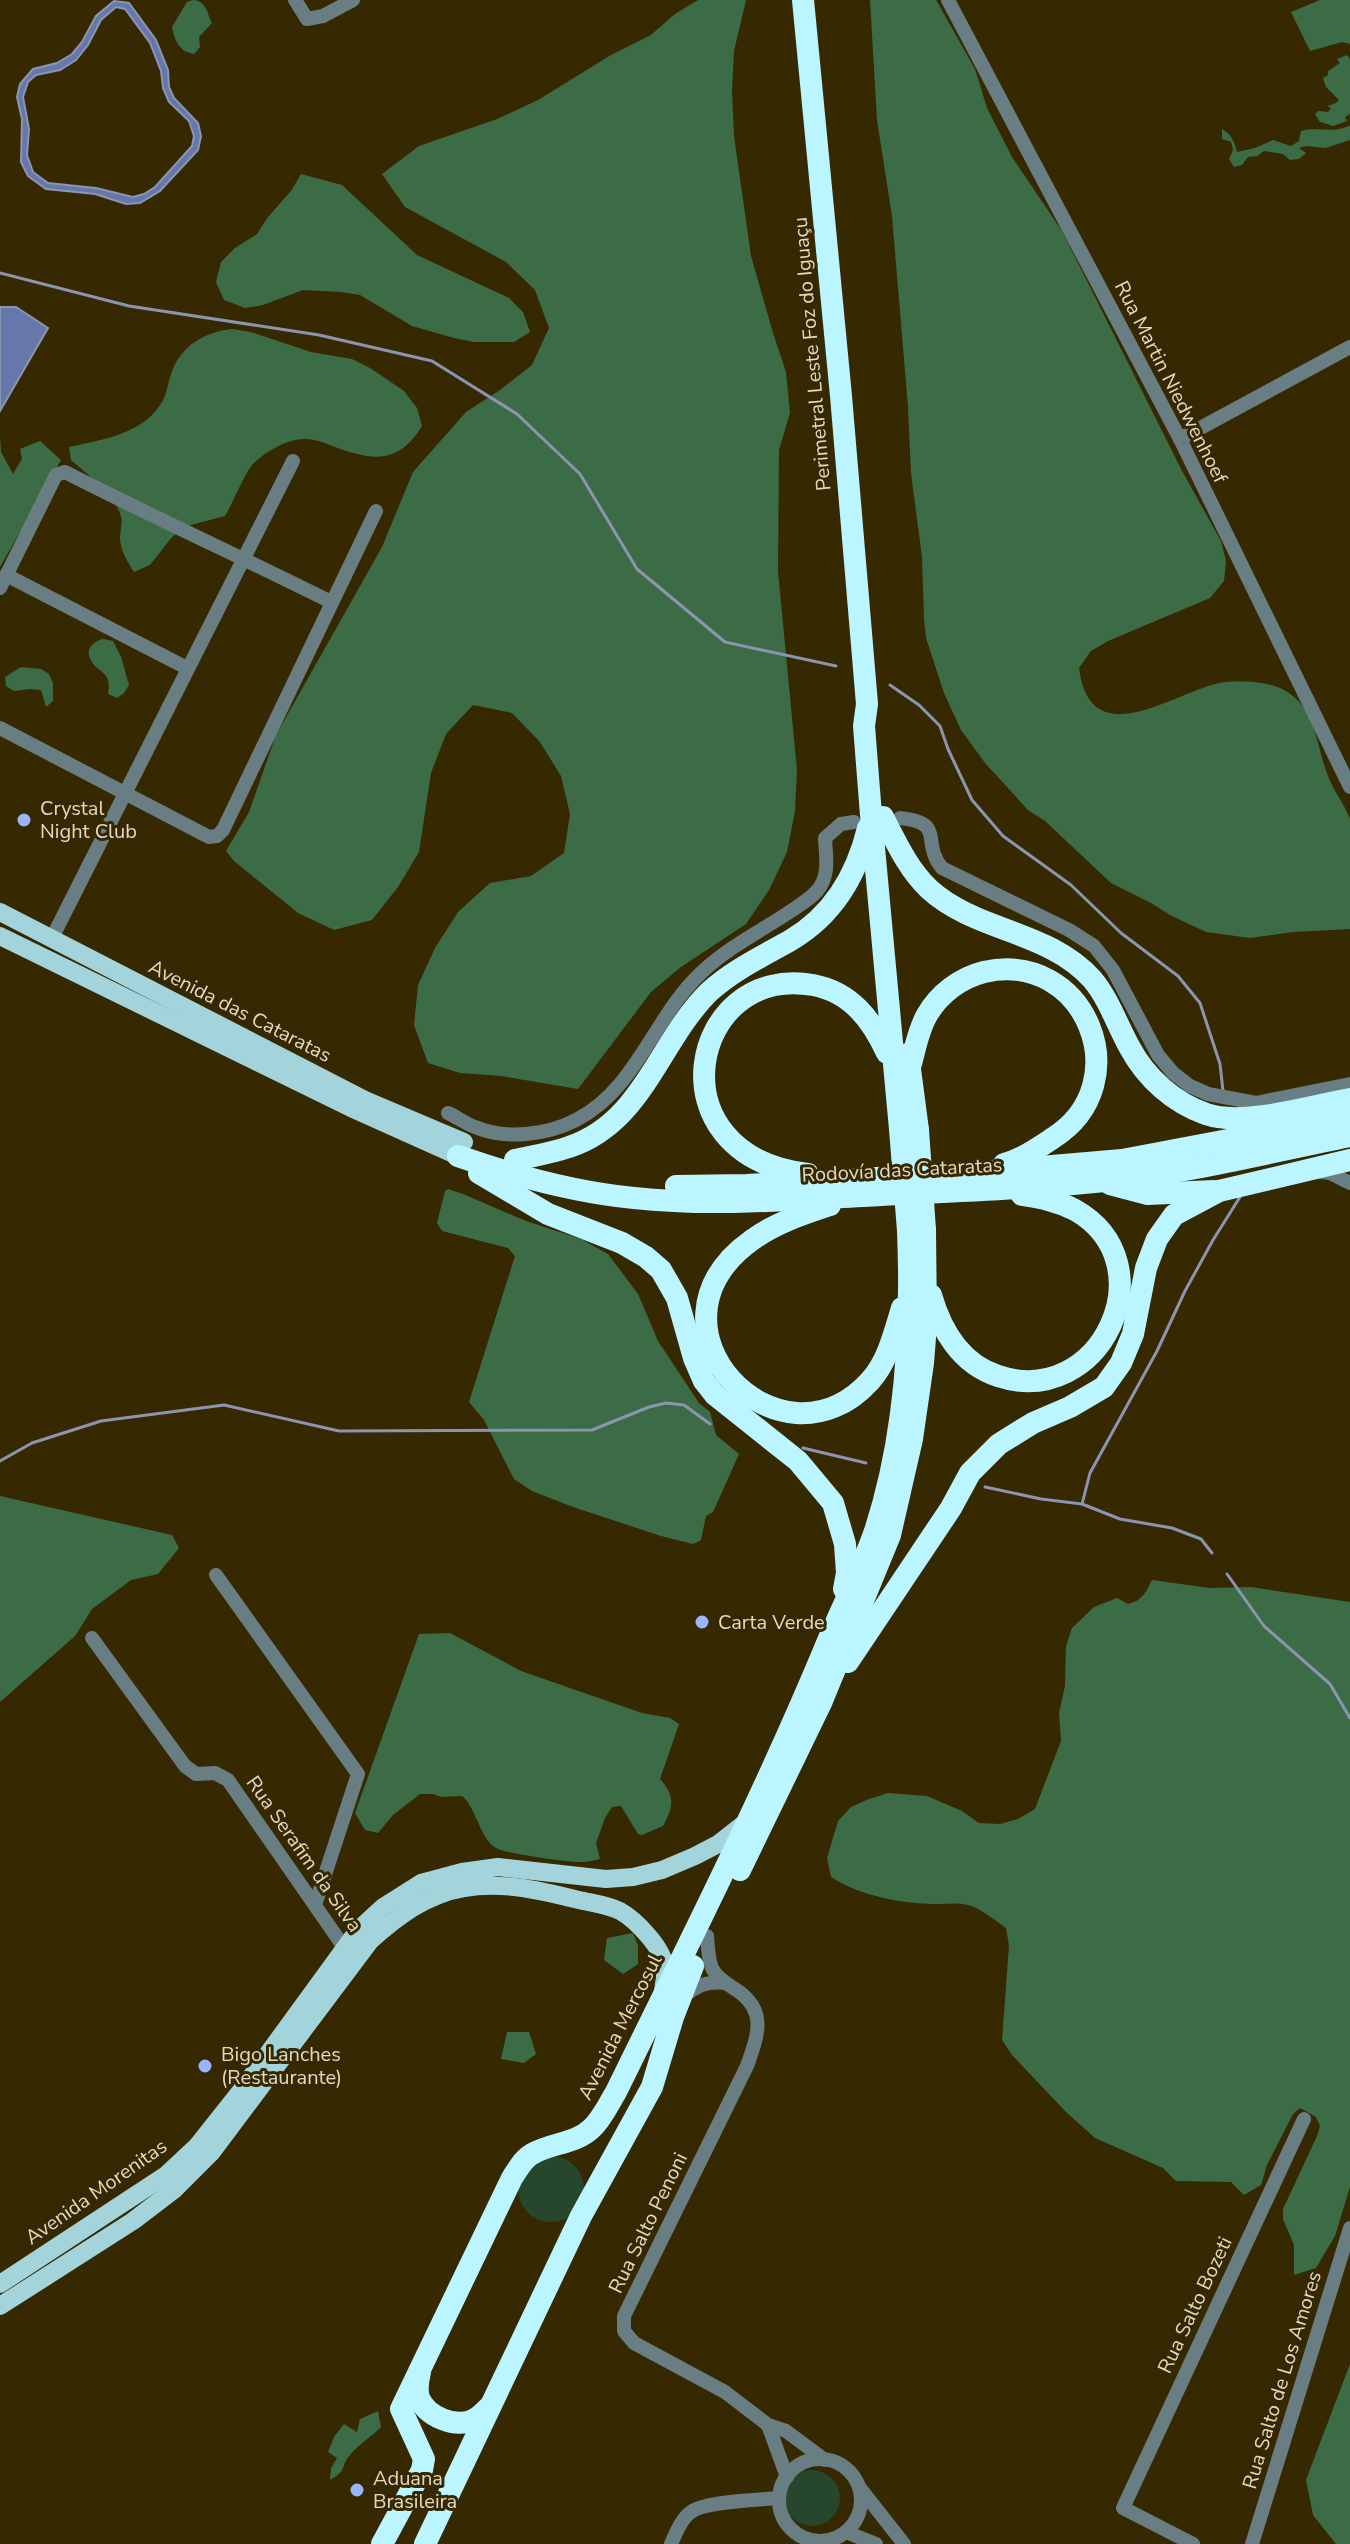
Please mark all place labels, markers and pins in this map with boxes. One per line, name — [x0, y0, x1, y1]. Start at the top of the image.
place label: Crystal Night Club — [40, 795, 137, 845]
marker: Crystal Night Club — [15, 811, 33, 829]
place label: Carta Verde — [718, 1609, 825, 1636]
marker: Carta Verde — [693, 1613, 711, 1631]
place label: Bigo Lanches (Restaurante) — [221, 2041, 342, 2091]
marker: Bigo Lanches (Restaurante) — [196, 2057, 214, 2075]
place label: Aduana Brasileira — [373, 2465, 457, 2515]
marker: Aduana Brasileira — [348, 2481, 366, 2499]

